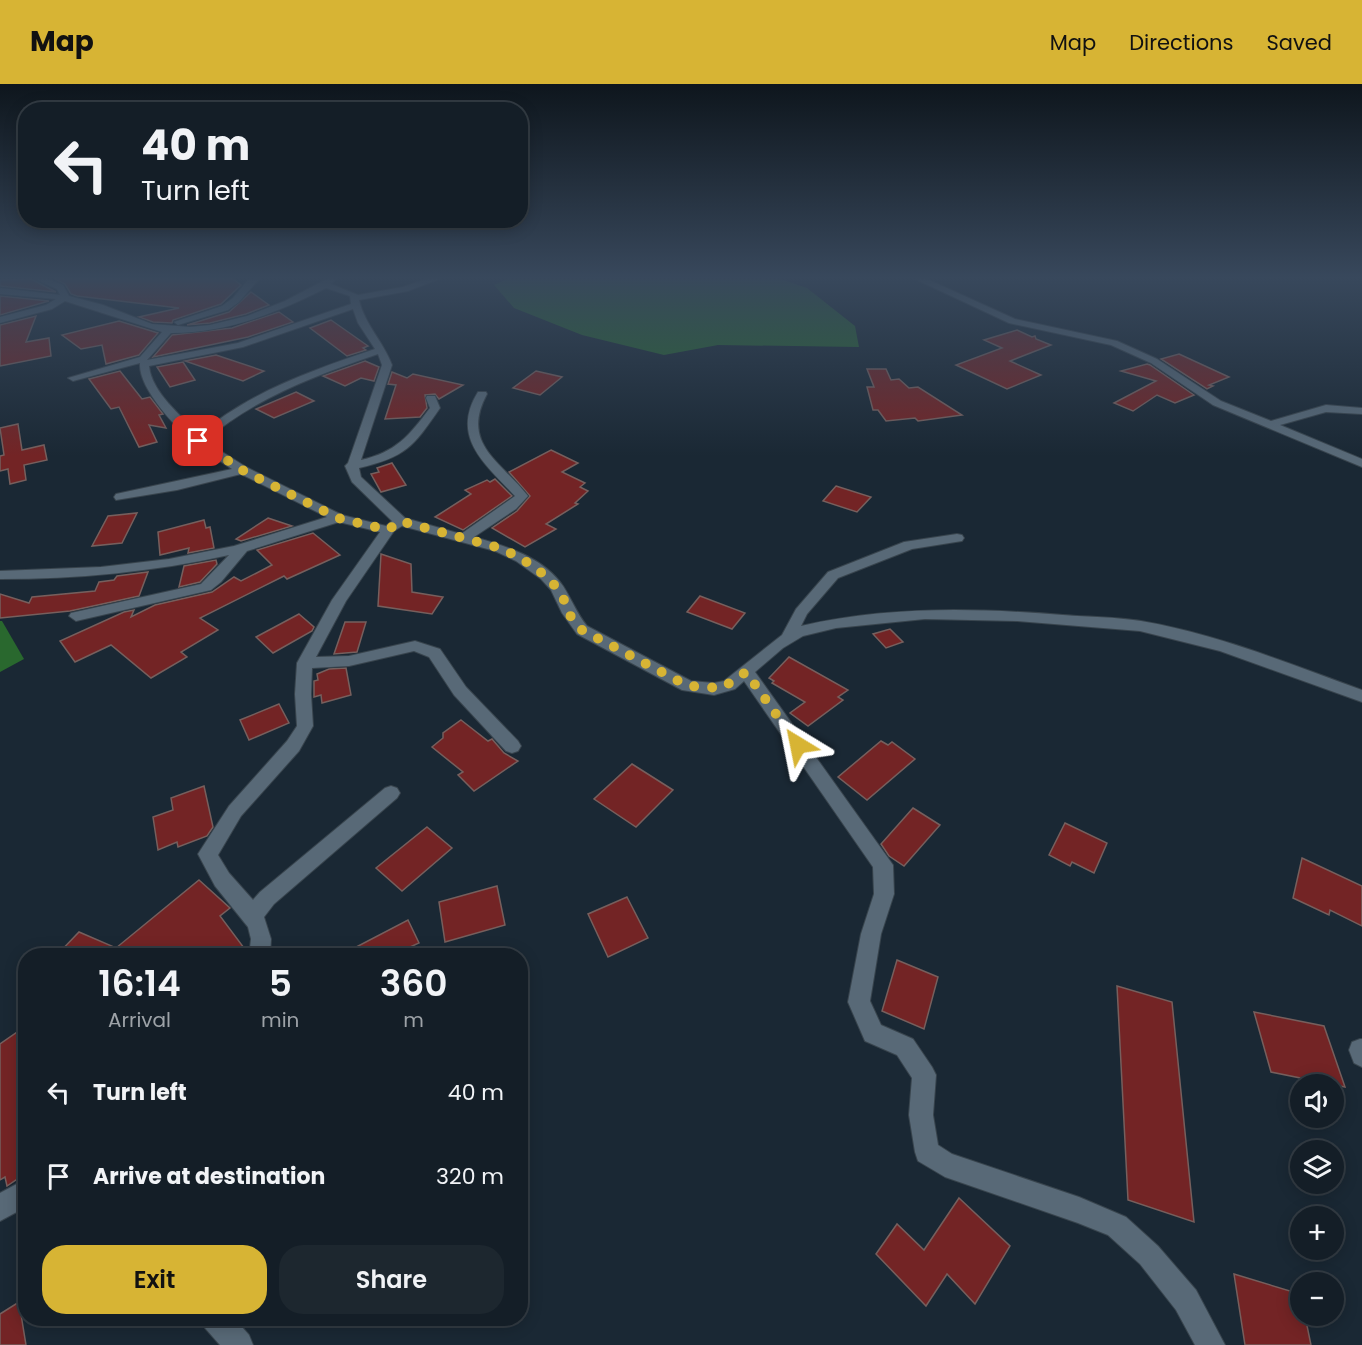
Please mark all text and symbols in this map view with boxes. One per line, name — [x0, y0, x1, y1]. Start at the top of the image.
text: Map — [30, 22, 94, 61]
text: Map — [1050, 28, 1096, 57]
text: Directions — [1129, 28, 1233, 57]
text: Saved — [1266, 28, 1332, 57]
text: 40 m — [141, 116, 250, 175]
icon: left — [42, 126, 120, 204]
text: Turn left — [141, 172, 250, 209]
pin — [172, 415, 223, 466]
icon: arrive — [181, 424, 214, 457]
position arrow — [766, 713, 830, 777]
text: 16:14 — [98, 958, 181, 1009]
text: 5 — [269, 958, 292, 1009]
text: 360 — [380, 958, 448, 1009]
text: Arrival — [108, 1006, 171, 1034]
text: min — [261, 1006, 299, 1034]
text: m — [403, 1006, 424, 1034]
map controls — [1290, 1074, 1344, 1326]
button: sound — [1290, 1074, 1344, 1128]
icon: left — [42, 1076, 75, 1109]
text: Turn left — [93, 1077, 187, 1108]
text: 40 m — [448, 1077, 504, 1108]
button: layers — [1290, 1140, 1344, 1194]
icon: arrive — [42, 1160, 75, 1193]
text: Arrive at destination — [93, 1161, 325, 1192]
text: 320 m — [436, 1161, 504, 1192]
button: + — [1290, 1206, 1344, 1260]
button: Exit — [42, 1245, 267, 1314]
button: Share — [279, 1245, 504, 1314]
button: − — [1290, 1272, 1344, 1326]

